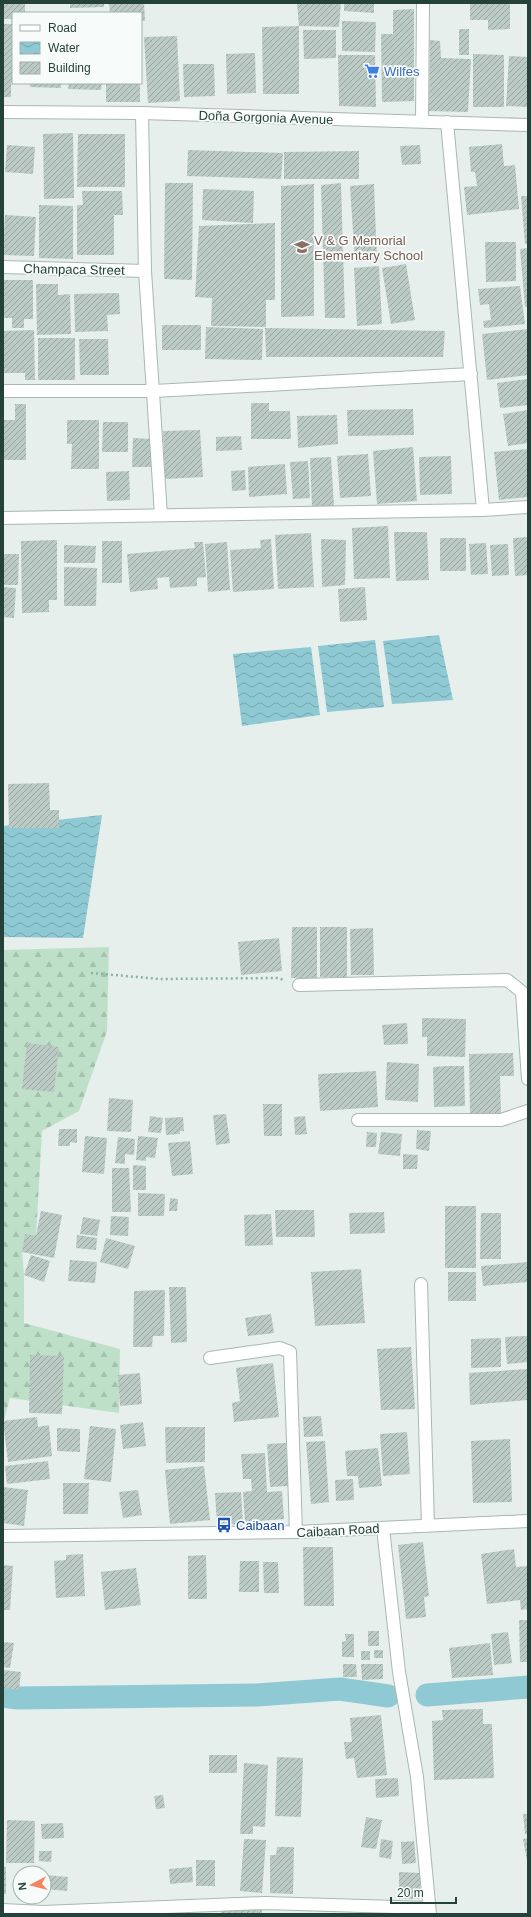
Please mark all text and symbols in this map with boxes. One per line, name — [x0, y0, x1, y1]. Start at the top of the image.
legend — [12, 12, 142, 84]
text: Road — [48, 21, 77, 35]
text: Water — [48, 41, 80, 55]
text: Building — [48, 61, 91, 75]
supermarket icon: Wilfes — [363, 62, 381, 80]
place label: Wilfes — [384, 64, 420, 79]
street label: Doña Gorgonia Avenue — [198, 108, 334, 127]
place label: V & G Memorial Elementary School — [314, 233, 423, 263]
school or university icon: V & G Memorial Elementary School — [293, 238, 311, 256]
street label: Champaca Street — [23, 261, 125, 278]
bus stop icon: Caibaan — [215, 1516, 233, 1534]
place label: Caibaan — [236, 1518, 284, 1533]
street label: Caibaan Road — [296, 1521, 380, 1540]
north arrow — [12, 1865, 52, 1905]
scale bar — [391, 1879, 456, 1905]
text: N — [16, 1881, 29, 1891]
text: 20 m — [397, 1886, 424, 1900]

